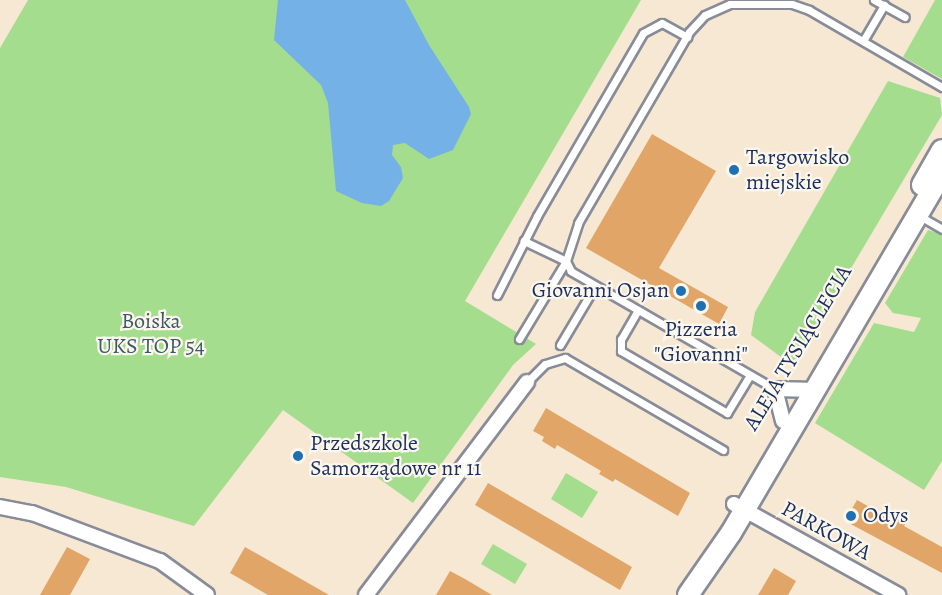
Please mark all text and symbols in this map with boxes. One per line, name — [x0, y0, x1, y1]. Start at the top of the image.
place label: Targowisko miejskie — [746, 144, 849, 196]
marker: Targowisko miejskie — [727, 163, 741, 177]
street label: ALEJA TYSIĄCLECIA — [738, 261, 858, 435]
place label: Giovanni Osjan — [532, 278, 669, 304]
marker: Giovanni Osjan — [674, 284, 688, 298]
marker: Pizzeria "Giovanni" — [694, 299, 708, 313]
park label: Boiska UKS TOP 54 — [97, 308, 205, 360]
place label: Pizzeria "Giovanni" — [654, 316, 748, 368]
place label: Przedszkole Samorządowe nr 11 — [310, 430, 481, 482]
marker: Przedszkole Samorządowe nr 11 — [291, 449, 305, 463]
street label: PARKOWA — [777, 496, 875, 566]
place label: Odys — [863, 503, 909, 529]
marker: Odys — [844, 509, 858, 523]

